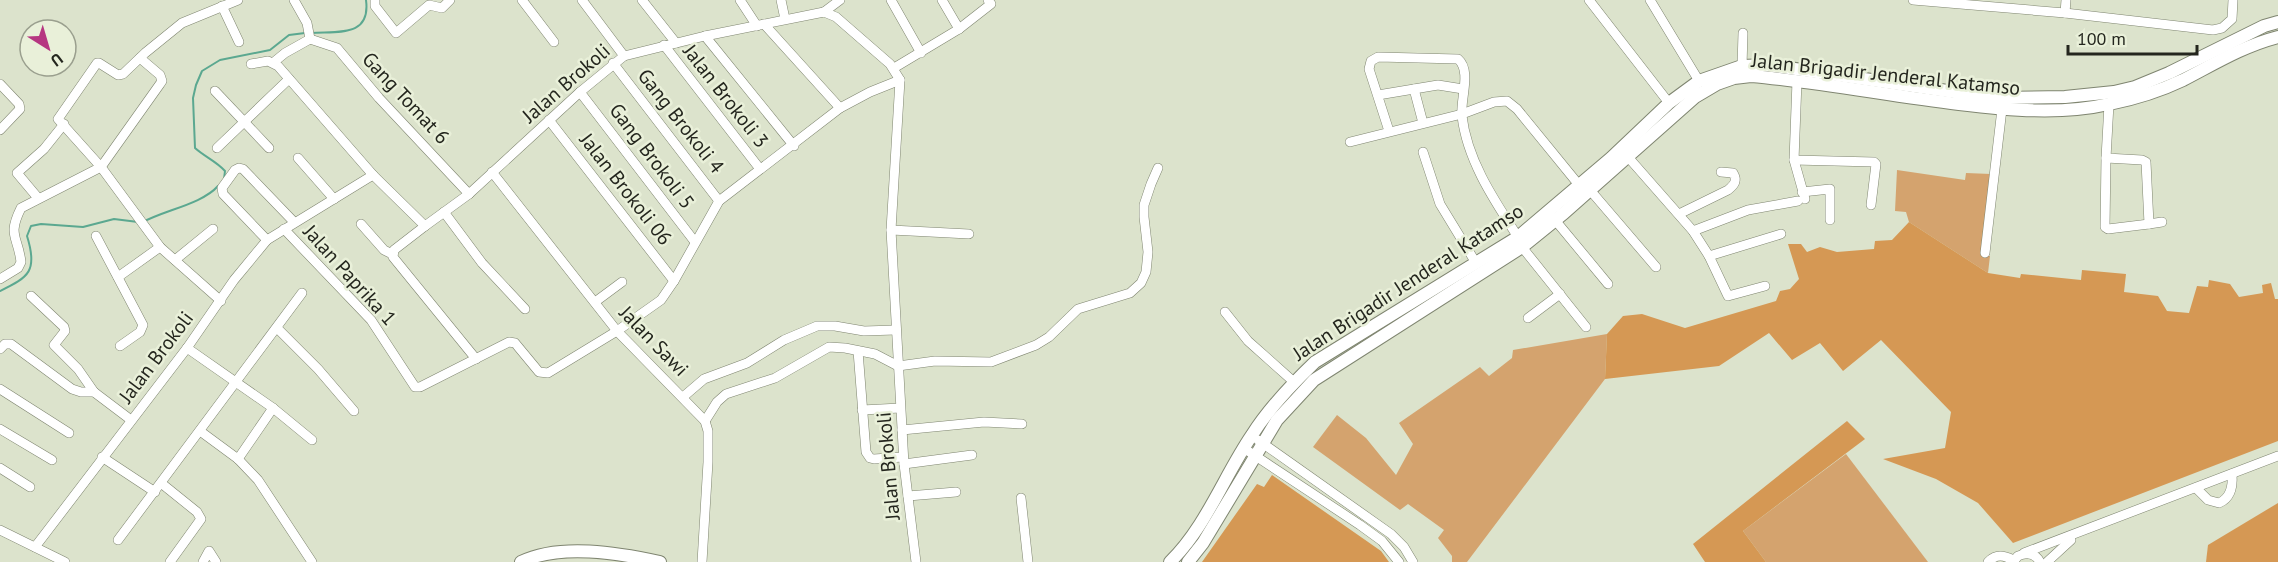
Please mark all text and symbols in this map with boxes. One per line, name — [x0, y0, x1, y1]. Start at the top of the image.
north arrow — [18, 18, 78, 78]
scale bar — [2068, 18, 2197, 56]
text: 100 m — [2077, 27, 2126, 50]
street label: Jalan Brokoli — [516, 38, 615, 129]
street label: Jalan Brokoli 3 — [677, 38, 775, 153]
street label: Gang Tomat 6 — [357, 46, 455, 150]
street label: Jalan Brigadir Jenderal Katamso — [1749, 47, 2022, 101]
text: U — [47, 49, 67, 71]
street label: Gang Brokoli 4 — [632, 63, 730, 179]
street label: Gang Brokoli 5 — [604, 98, 700, 214]
street label: Jalan Brokoli 06 — [573, 127, 678, 250]
street label: Jalan Brigadir Jenderal Katamso — [1287, 198, 1528, 367]
street label: Jalan Paprika 1 — [297, 218, 402, 331]
street label: Jalan Sawi — [613, 299, 694, 382]
street label: Jalan Brokoli — [112, 306, 199, 409]
street label: Jalan Brokoli — [870, 411, 906, 522]

